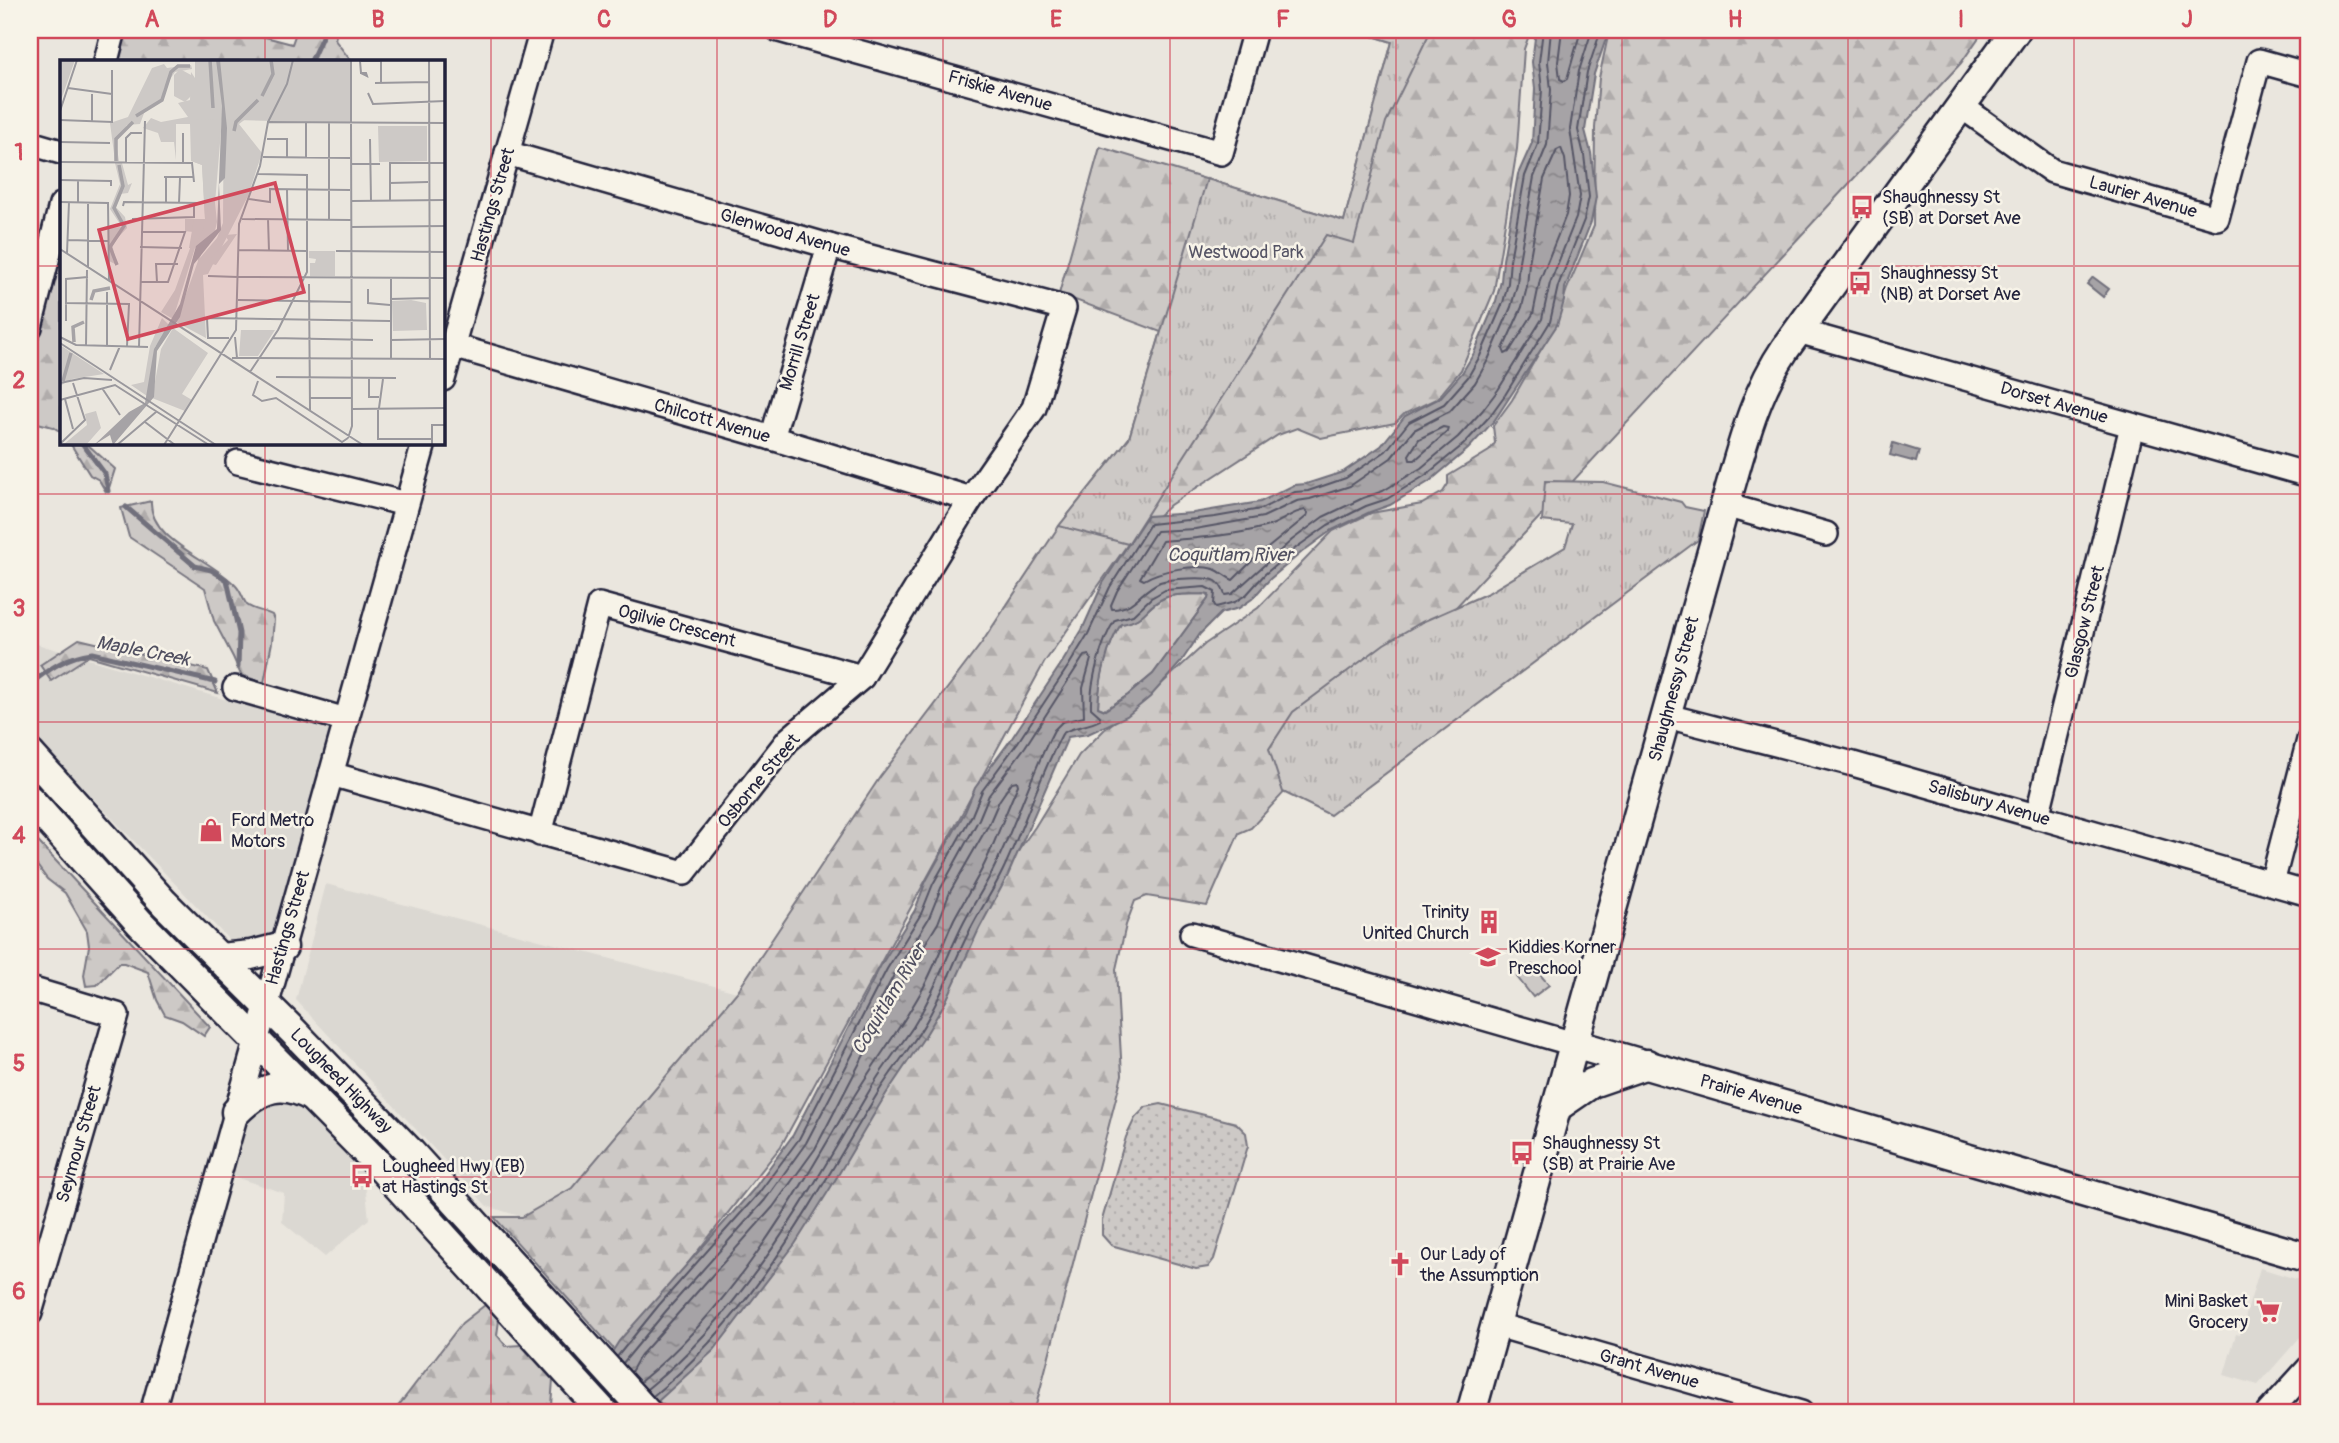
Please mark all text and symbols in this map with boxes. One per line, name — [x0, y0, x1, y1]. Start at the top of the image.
text: A — [145, 5, 160, 34]
text: B — [371, 5, 385, 34]
text: C — [597, 5, 611, 34]
text: D — [823, 5, 837, 34]
text: E — [1050, 5, 1062, 34]
text: F — [1276, 5, 1290, 34]
text: G — [1501, 5, 1517, 34]
text: H — [1728, 5, 1742, 34]
text: I — [1958, 5, 1964, 34]
text: J — [2181, 5, 2193, 34]
inset map — [60, 60, 444, 444]
street label: Friskie Avenue — [945, 65, 1055, 117]
text: 1 — [15, 138, 24, 167]
street label: Hastings Street — [466, 144, 521, 265]
street label: Laurier Avenue — [2086, 171, 2200, 223]
place label: Shaughnessy St (SB) at Dorset Ave — [1882, 186, 2021, 230]
bus stop icon: Shaughnessy St (SB) at Dorset Ave — [1848, 193, 1876, 221]
street label: Glenwood Avenue — [717, 203, 853, 263]
park label: Westwood Park — [1188, 241, 1304, 264]
place label: Shaughnessy St (NB) at Dorset Ave — [1880, 262, 2020, 306]
bus stop icon: Shaughnessy St (NB) at Dorset Ave — [1846, 269, 1874, 297]
street label: Morrill Street — [774, 290, 826, 393]
text: 2 — [13, 366, 26, 395]
street label: Dorset Avenue — [1998, 377, 2111, 429]
street label: Chilcott Avenue — [651, 393, 773, 449]
water label: Coquitlam River — [1167, 543, 1295, 567]
street label: Glasgow Street — [2060, 562, 2110, 681]
text: 3 — [13, 594, 25, 623]
street label: Ogilvie Crescent — [616, 599, 739, 653]
street label: Shaughnessy Street — [1644, 613, 1705, 764]
water label: Maple Creek — [94, 630, 194, 672]
street label: Osborne Street — [713, 729, 806, 833]
street label: Salisbury Avenue — [1925, 775, 2053, 831]
place label: Ford Metro Motors — [231, 809, 315, 853]
shop icon: Ford Metro Motors — [197, 816, 225, 844]
text: 4 — [12, 821, 26, 850]
street label: Hastings Street — [261, 867, 316, 988]
place label: Trinity United Church — [1362, 901, 1469, 945]
building icon: Trinity United Church — [1475, 908, 1503, 936]
place label: Kiddies Korner Preschool — [1508, 936, 1617, 980]
water label: Coquitlam River — [846, 937, 933, 1059]
school or university icon: Kiddies Korner Preschool — [1474, 943, 1502, 971]
street label: Lougheed Highway — [285, 1024, 397, 1139]
text: 5 — [13, 1049, 25, 1078]
street label: Prairie Avenue — [1697, 1069, 1805, 1121]
street label: Seymour Street — [51, 1082, 107, 1205]
place label: Shaughnessy St (SB) at Prairie Ave — [1542, 1132, 1675, 1176]
bus stop icon: Shaughnessy St (SB) at Prairie Ave — [1508, 1139, 1536, 1167]
place label: Lougheed Hwy (EB) at Hastings St — [382, 1155, 526, 1199]
bus stop icon: Lougheed Hwy (EB) at Hastings St — [348, 1162, 376, 1190]
place label: Our Lady of the Assumption — [1419, 1243, 1539, 1287]
church icon: Our Lady of the Assumption — [1386, 1250, 1414, 1278]
text: 6 — [12, 1277, 26, 1306]
place label: Mini Basket Grocery — [2164, 1290, 2249, 1334]
supermarket icon: Mini Basket Grocery — [2254, 1297, 2282, 1325]
street label: Grant Avenue — [1596, 1344, 1702, 1394]

